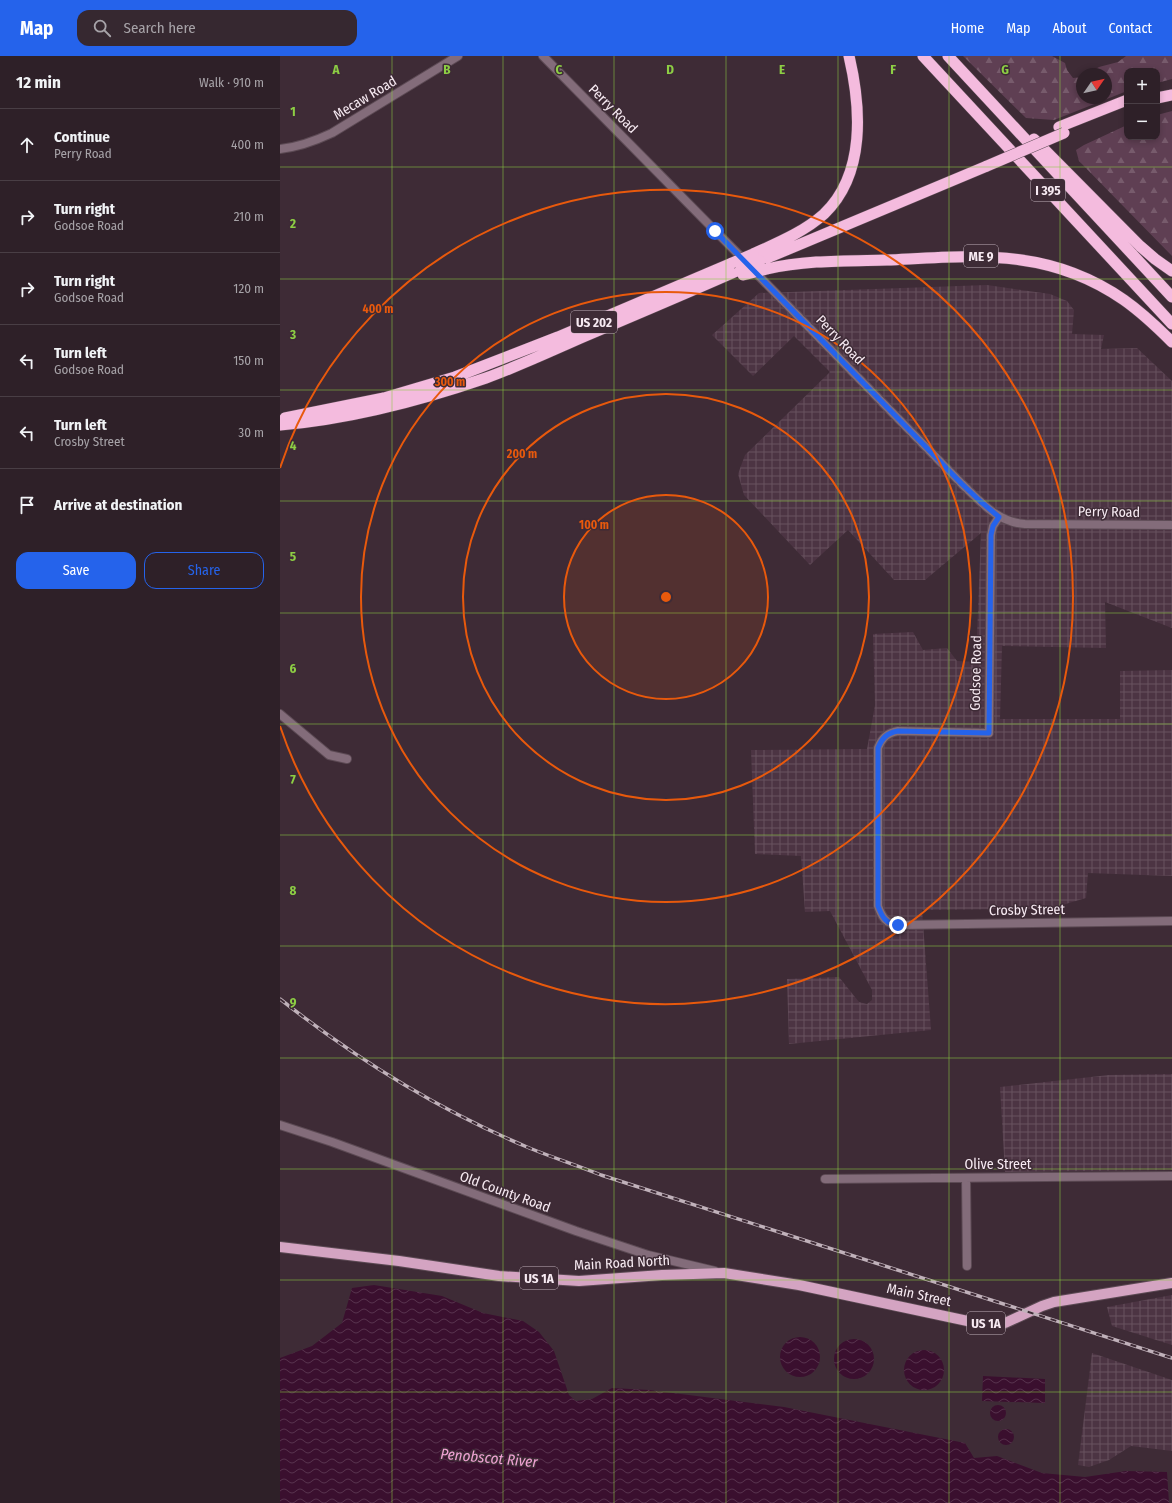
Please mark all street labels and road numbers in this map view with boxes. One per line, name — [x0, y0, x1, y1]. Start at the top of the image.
street label: Mecaw Road — [330, 72, 400, 124]
street label: Perry Road — [585, 81, 641, 137]
road number: I 395 — [1031, 179, 1065, 201]
road number: ME 9 — [964, 245, 998, 267]
road number: US 202 — [571, 311, 617, 333]
street label: Perry Road — [812, 312, 868, 368]
street label: Perry Road — [1078, 503, 1140, 521]
street label: Godsoe Road — [967, 635, 985, 711]
street label: Crosby Street — [989, 901, 1066, 919]
street label: Olive Street — [965, 1156, 1032, 1173]
street label: Old County Road — [457, 1168, 553, 1216]
street label: Main Road North — [574, 1252, 670, 1274]
road number: US 1A — [520, 1267, 558, 1289]
street label: Main Street — [885, 1280, 953, 1310]
road number: US 1A — [967, 1312, 1005, 1334]

